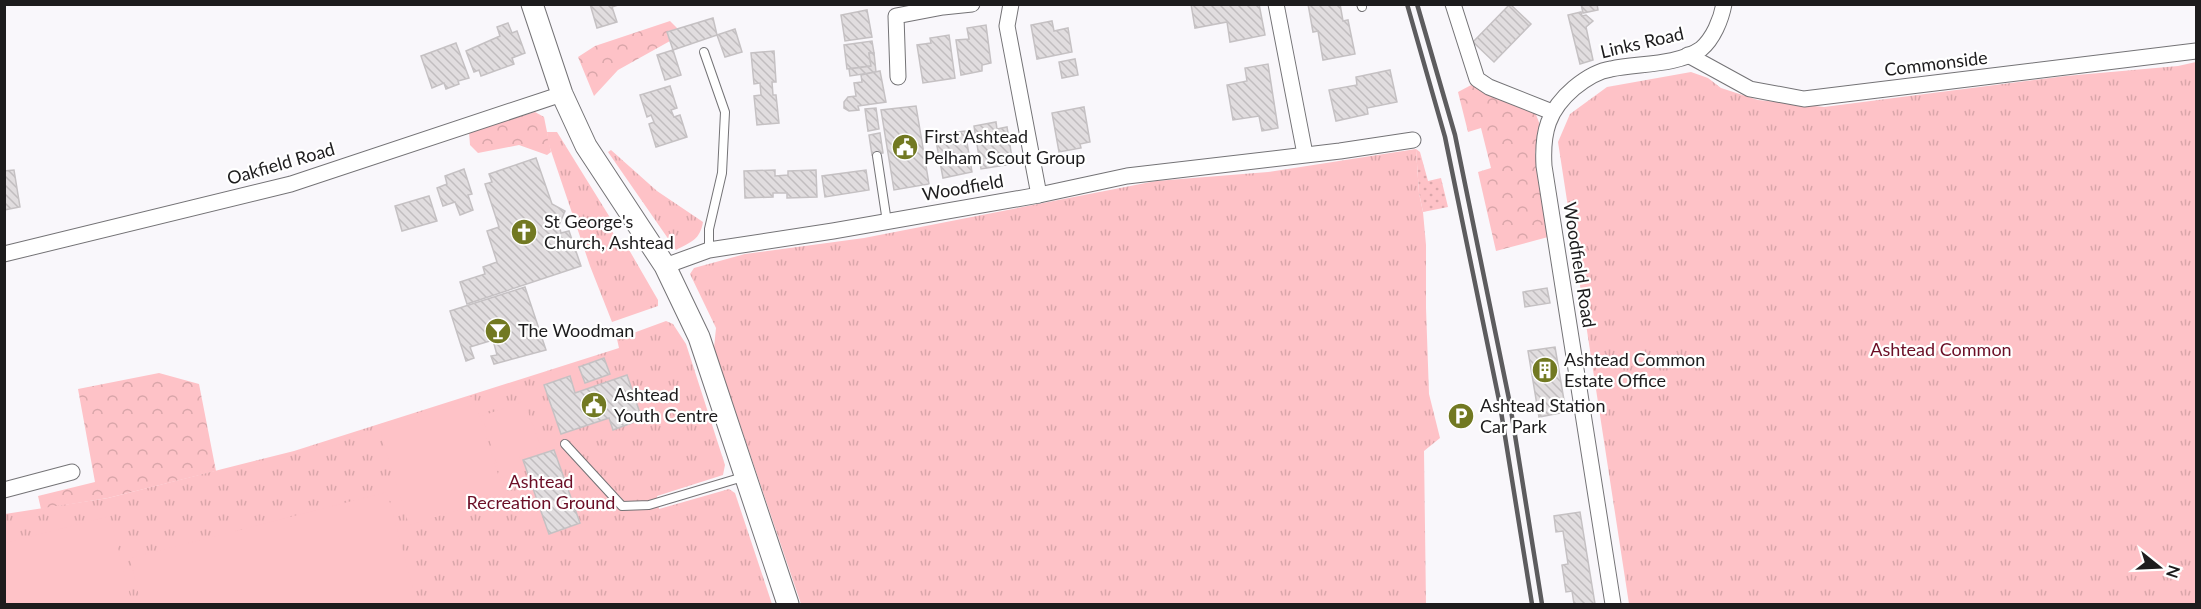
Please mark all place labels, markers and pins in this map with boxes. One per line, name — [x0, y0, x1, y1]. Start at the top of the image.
place label: First Ashtead Pelham Scout Group — [924, 125, 1085, 168]
public building icon: First Ashtead Pelham Scout Group — [890, 132, 920, 162]
place label: St George's Church, Ashtead — [544, 210, 674, 253]
church icon: St George's Church, Ashtead — [509, 217, 539, 247]
bar icon: The Woodman — [483, 316, 513, 346]
place label: The Woodman — [518, 319, 634, 341]
place label: Ashtead Common Estate Office — [1564, 348, 1705, 391]
building icon: Ashtead Common Estate Office — [1530, 355, 1560, 385]
place label: Ashtead Youth Centre — [614, 383, 718, 426]
public building icon: Ashtead Youth Centre — [579, 390, 609, 420]
place label: Ashtead Station Car Park — [1480, 394, 1605, 437]
parking icon: Ashtead Station Car Park — [1446, 401, 1476, 431]

